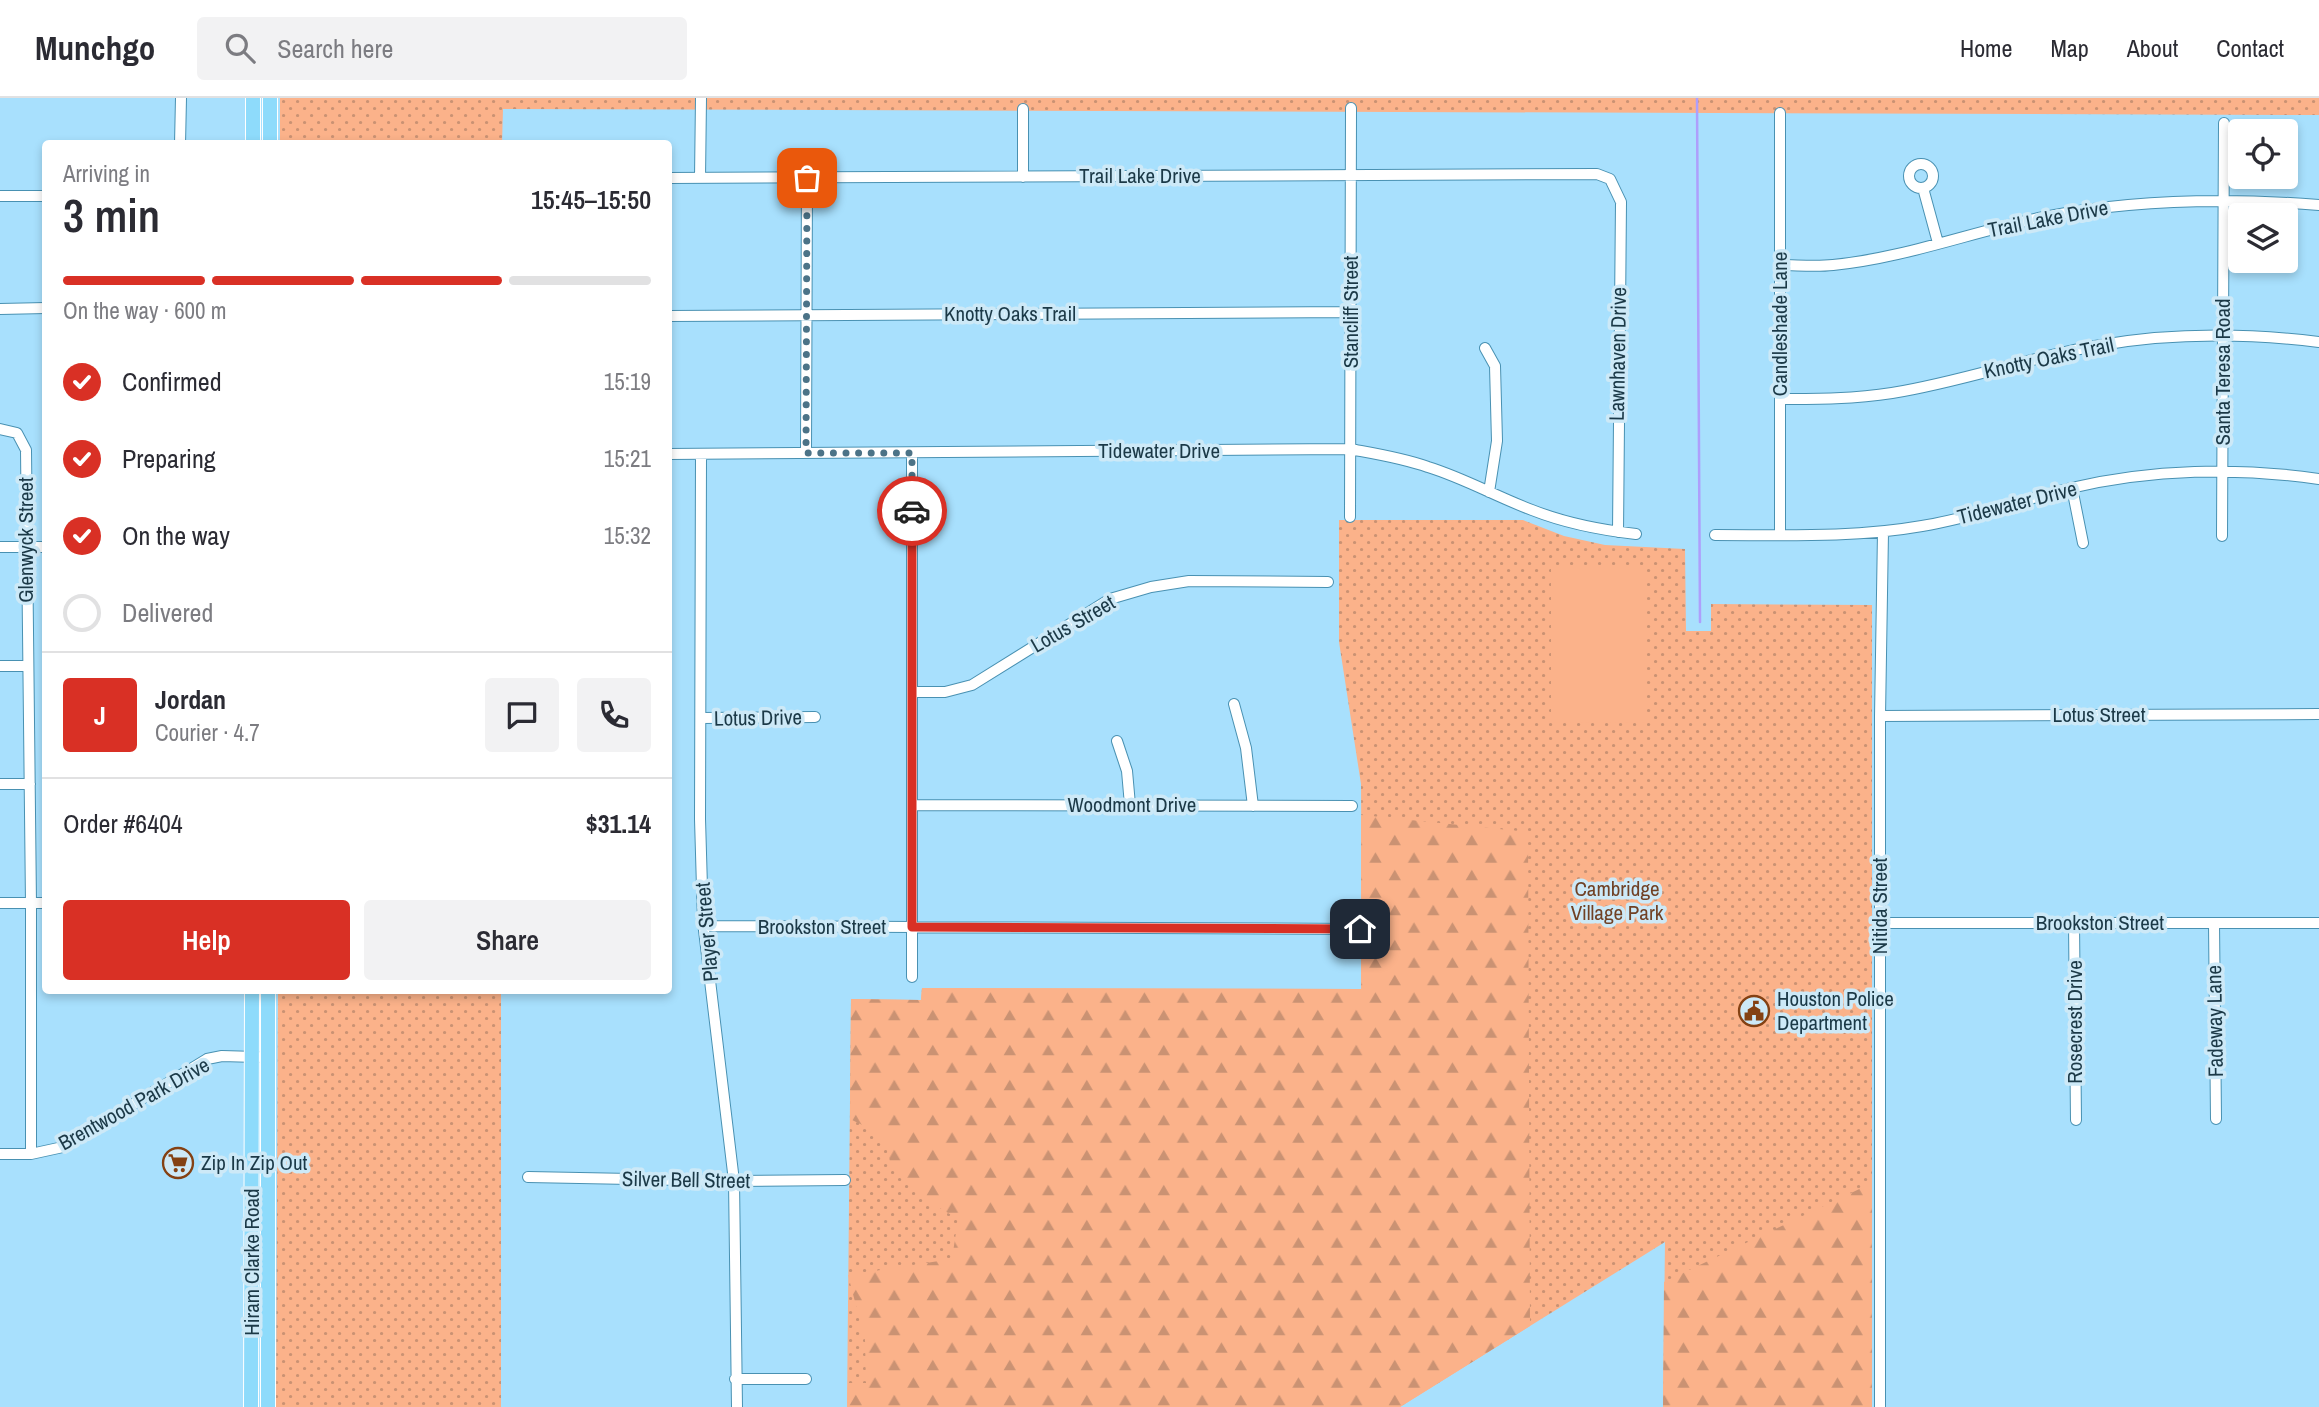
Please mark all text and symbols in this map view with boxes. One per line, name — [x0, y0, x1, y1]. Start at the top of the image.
search box — [197, 17, 687, 80]
text: Munchgo — [35, 26, 155, 70]
icon: search — [221, 29, 259, 67]
text: Search here — [277, 31, 393, 66]
text: Home — [1960, 32, 2012, 64]
text: Map — [2050, 32, 2089, 64]
text: About — [2127, 32, 2178, 64]
text: Contact — [2216, 32, 2284, 64]
map controls — [2228, 119, 2298, 273]
button: locate — [2228, 119, 2298, 189]
pin — [777, 148, 837, 208]
text: Arriving in — [63, 158, 150, 189]
icon: bag — [788, 159, 826, 197]
street label: Trail Lake Drive — [1079, 161, 1201, 190]
text: 15:45–15:50 — [531, 182, 651, 217]
text: 3 min — [63, 184, 160, 246]
street label: Trail Lake Drive — [1985, 193, 2110, 244]
button: layers — [2228, 203, 2298, 273]
street label: Candleshade Lane — [1765, 252, 1794, 396]
street label: Stancliff Street — [1336, 255, 1365, 368]
street label: Lawnhaven Drive — [1602, 287, 1633, 421]
text: On the way · 600 m — [63, 295, 227, 326]
street label: Santa Teresa Road — [2208, 298, 2237, 446]
street label: Knotty Oaks Trail — [944, 299, 1076, 328]
street label: Knotty Oaks Trail — [1981, 330, 2117, 385]
icon: check — [63, 363, 101, 401]
text: Confirmed — [122, 364, 222, 399]
text: 15:19 — [604, 366, 651, 397]
street label: Tidewater Drive — [1098, 436, 1220, 465]
icon: check — [63, 440, 101, 478]
text: Preparing — [122, 441, 216, 476]
text: 15:21 — [604, 443, 651, 474]
street label: Tidewater Drive — [1954, 474, 2080, 531]
courier — [877, 476, 947, 546]
street label: Glenwyck Street — [11, 477, 40, 603]
icon: car — [893, 492, 931, 530]
icon: check — [63, 517, 101, 555]
text: On the way — [122, 518, 230, 553]
text: 15:32 — [604, 520, 651, 551]
street label: Lotus Street — [1025, 588, 1120, 659]
text: Delivered — [122, 595, 213, 630]
button: chat — [485, 678, 559, 752]
button: phone — [577, 678, 651, 752]
text: Jordan — [155, 682, 226, 717]
text: J — [94, 698, 106, 733]
street label: Lotus Street — [2053, 700, 2146, 729]
street label: Lotus Drive — [714, 702, 802, 733]
text: Courier · 4.7 — [155, 717, 260, 748]
street label: Woodmont Drive — [1068, 790, 1196, 819]
text: Order #6404 — [63, 806, 183, 841]
text: $31.14 — [586, 806, 651, 841]
street label: Nitida Street — [1865, 857, 1894, 954]
park label: Cambridge Village Park — [1571, 874, 1664, 927]
street label: Player Street — [688, 881, 725, 983]
pin — [1330, 899, 1390, 959]
button: Help — [63, 900, 350, 980]
button: Share — [364, 900, 651, 980]
street label: Brookston Street — [2036, 908, 2164, 937]
icon: home — [1341, 910, 1379, 948]
street label: Brookston Street — [758, 912, 886, 941]
street label: Rosecrest Drive — [2060, 960, 2089, 1084]
street label: Fadeway Lane — [2199, 965, 2230, 1077]
place label: Houston Police Department — [1777, 984, 1894, 1037]
public building icon: Houston Police Department — [1737, 994, 1771, 1028]
street label: Brentwood Park Drive — [53, 1050, 214, 1157]
supermarket icon: Zip In Zip Out — [161, 1146, 195, 1180]
place label: Zip In Zip Out — [201, 1148, 307, 1177]
street label: Silver Bell Street — [622, 1164, 751, 1195]
street label: Hiram Clarke Road — [237, 1188, 266, 1336]

